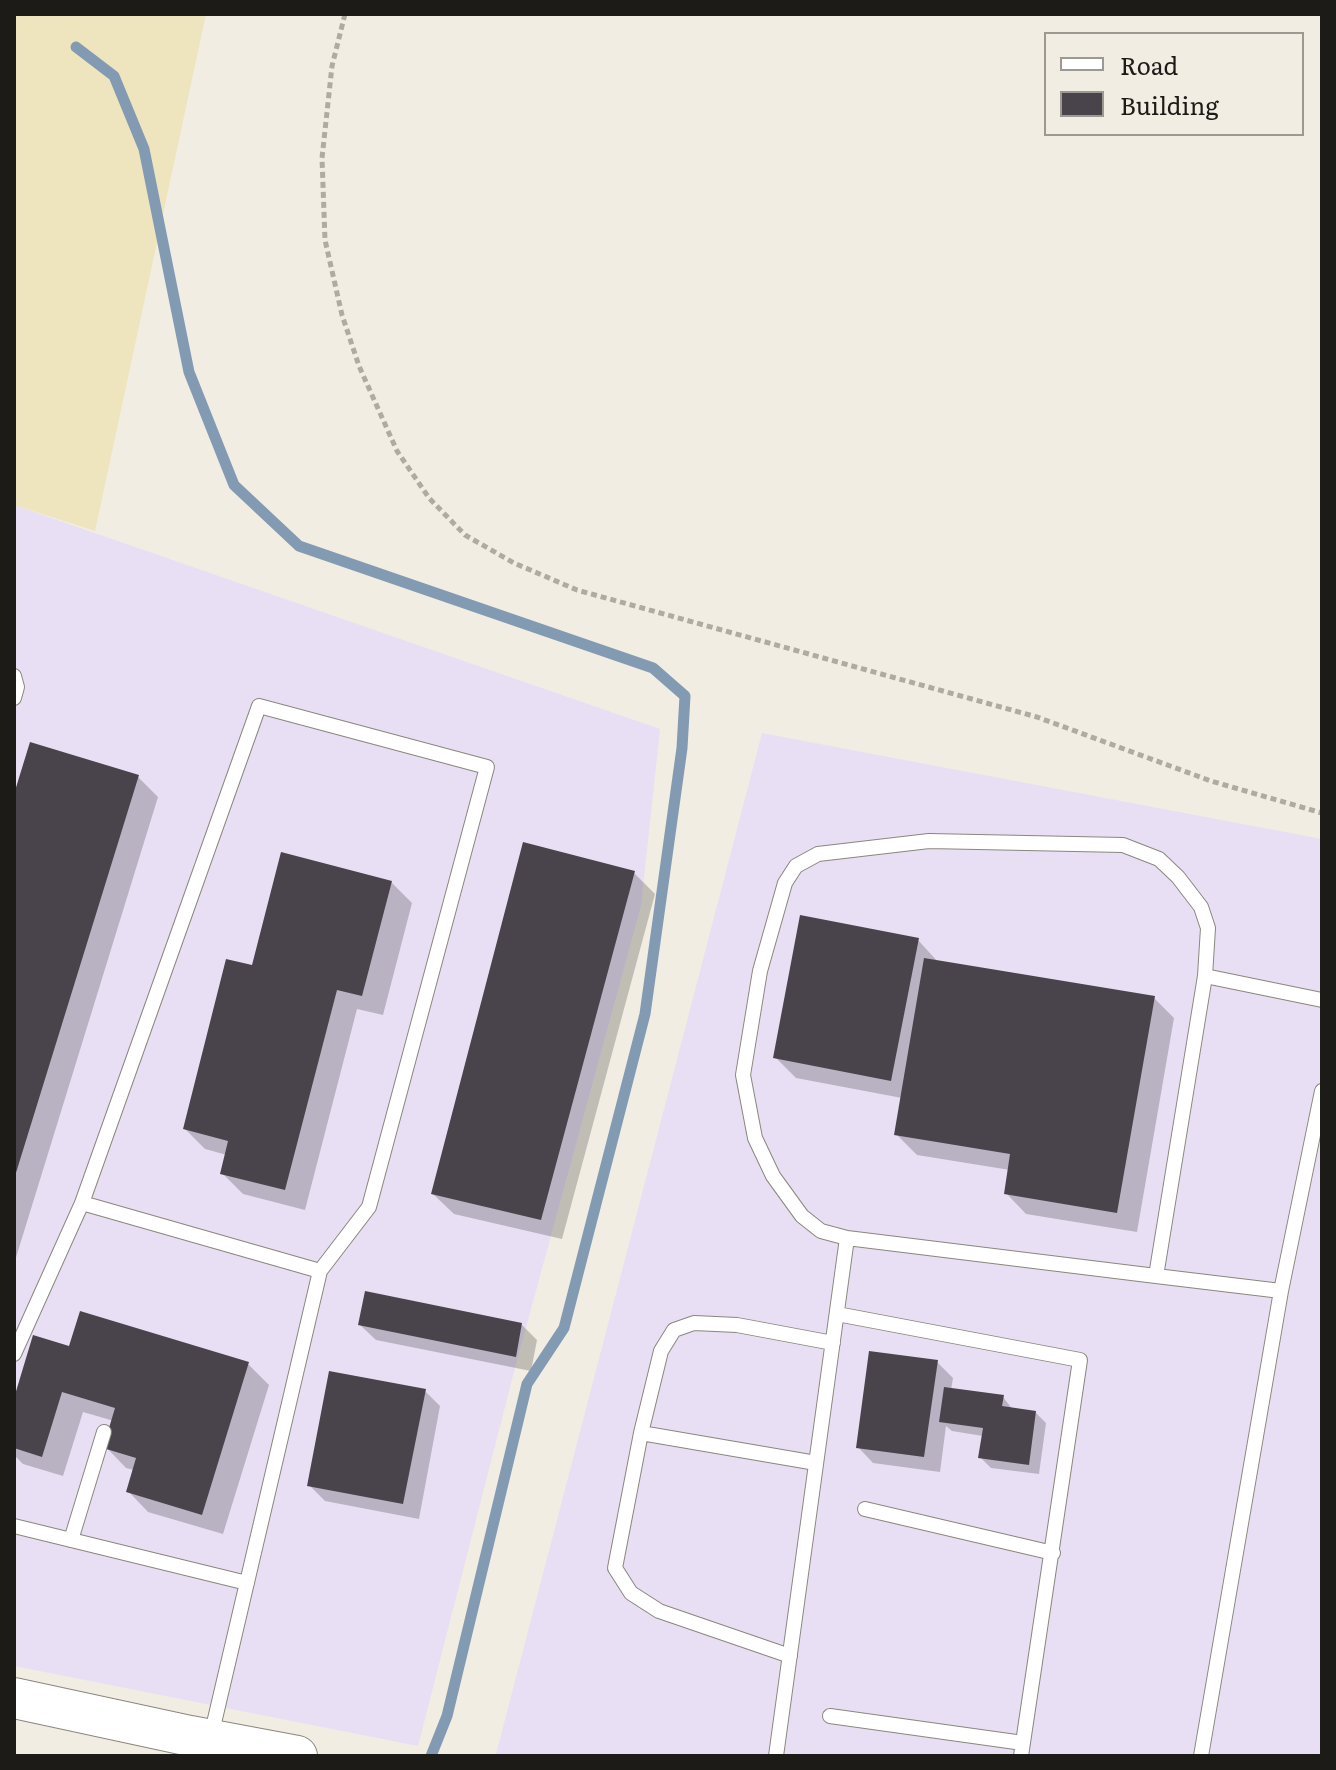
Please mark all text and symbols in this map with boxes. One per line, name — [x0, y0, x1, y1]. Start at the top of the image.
legend — [1044, 32, 1304, 136]
text: Road — [1120, 47, 1178, 82]
text: Building — [1120, 87, 1219, 122]

